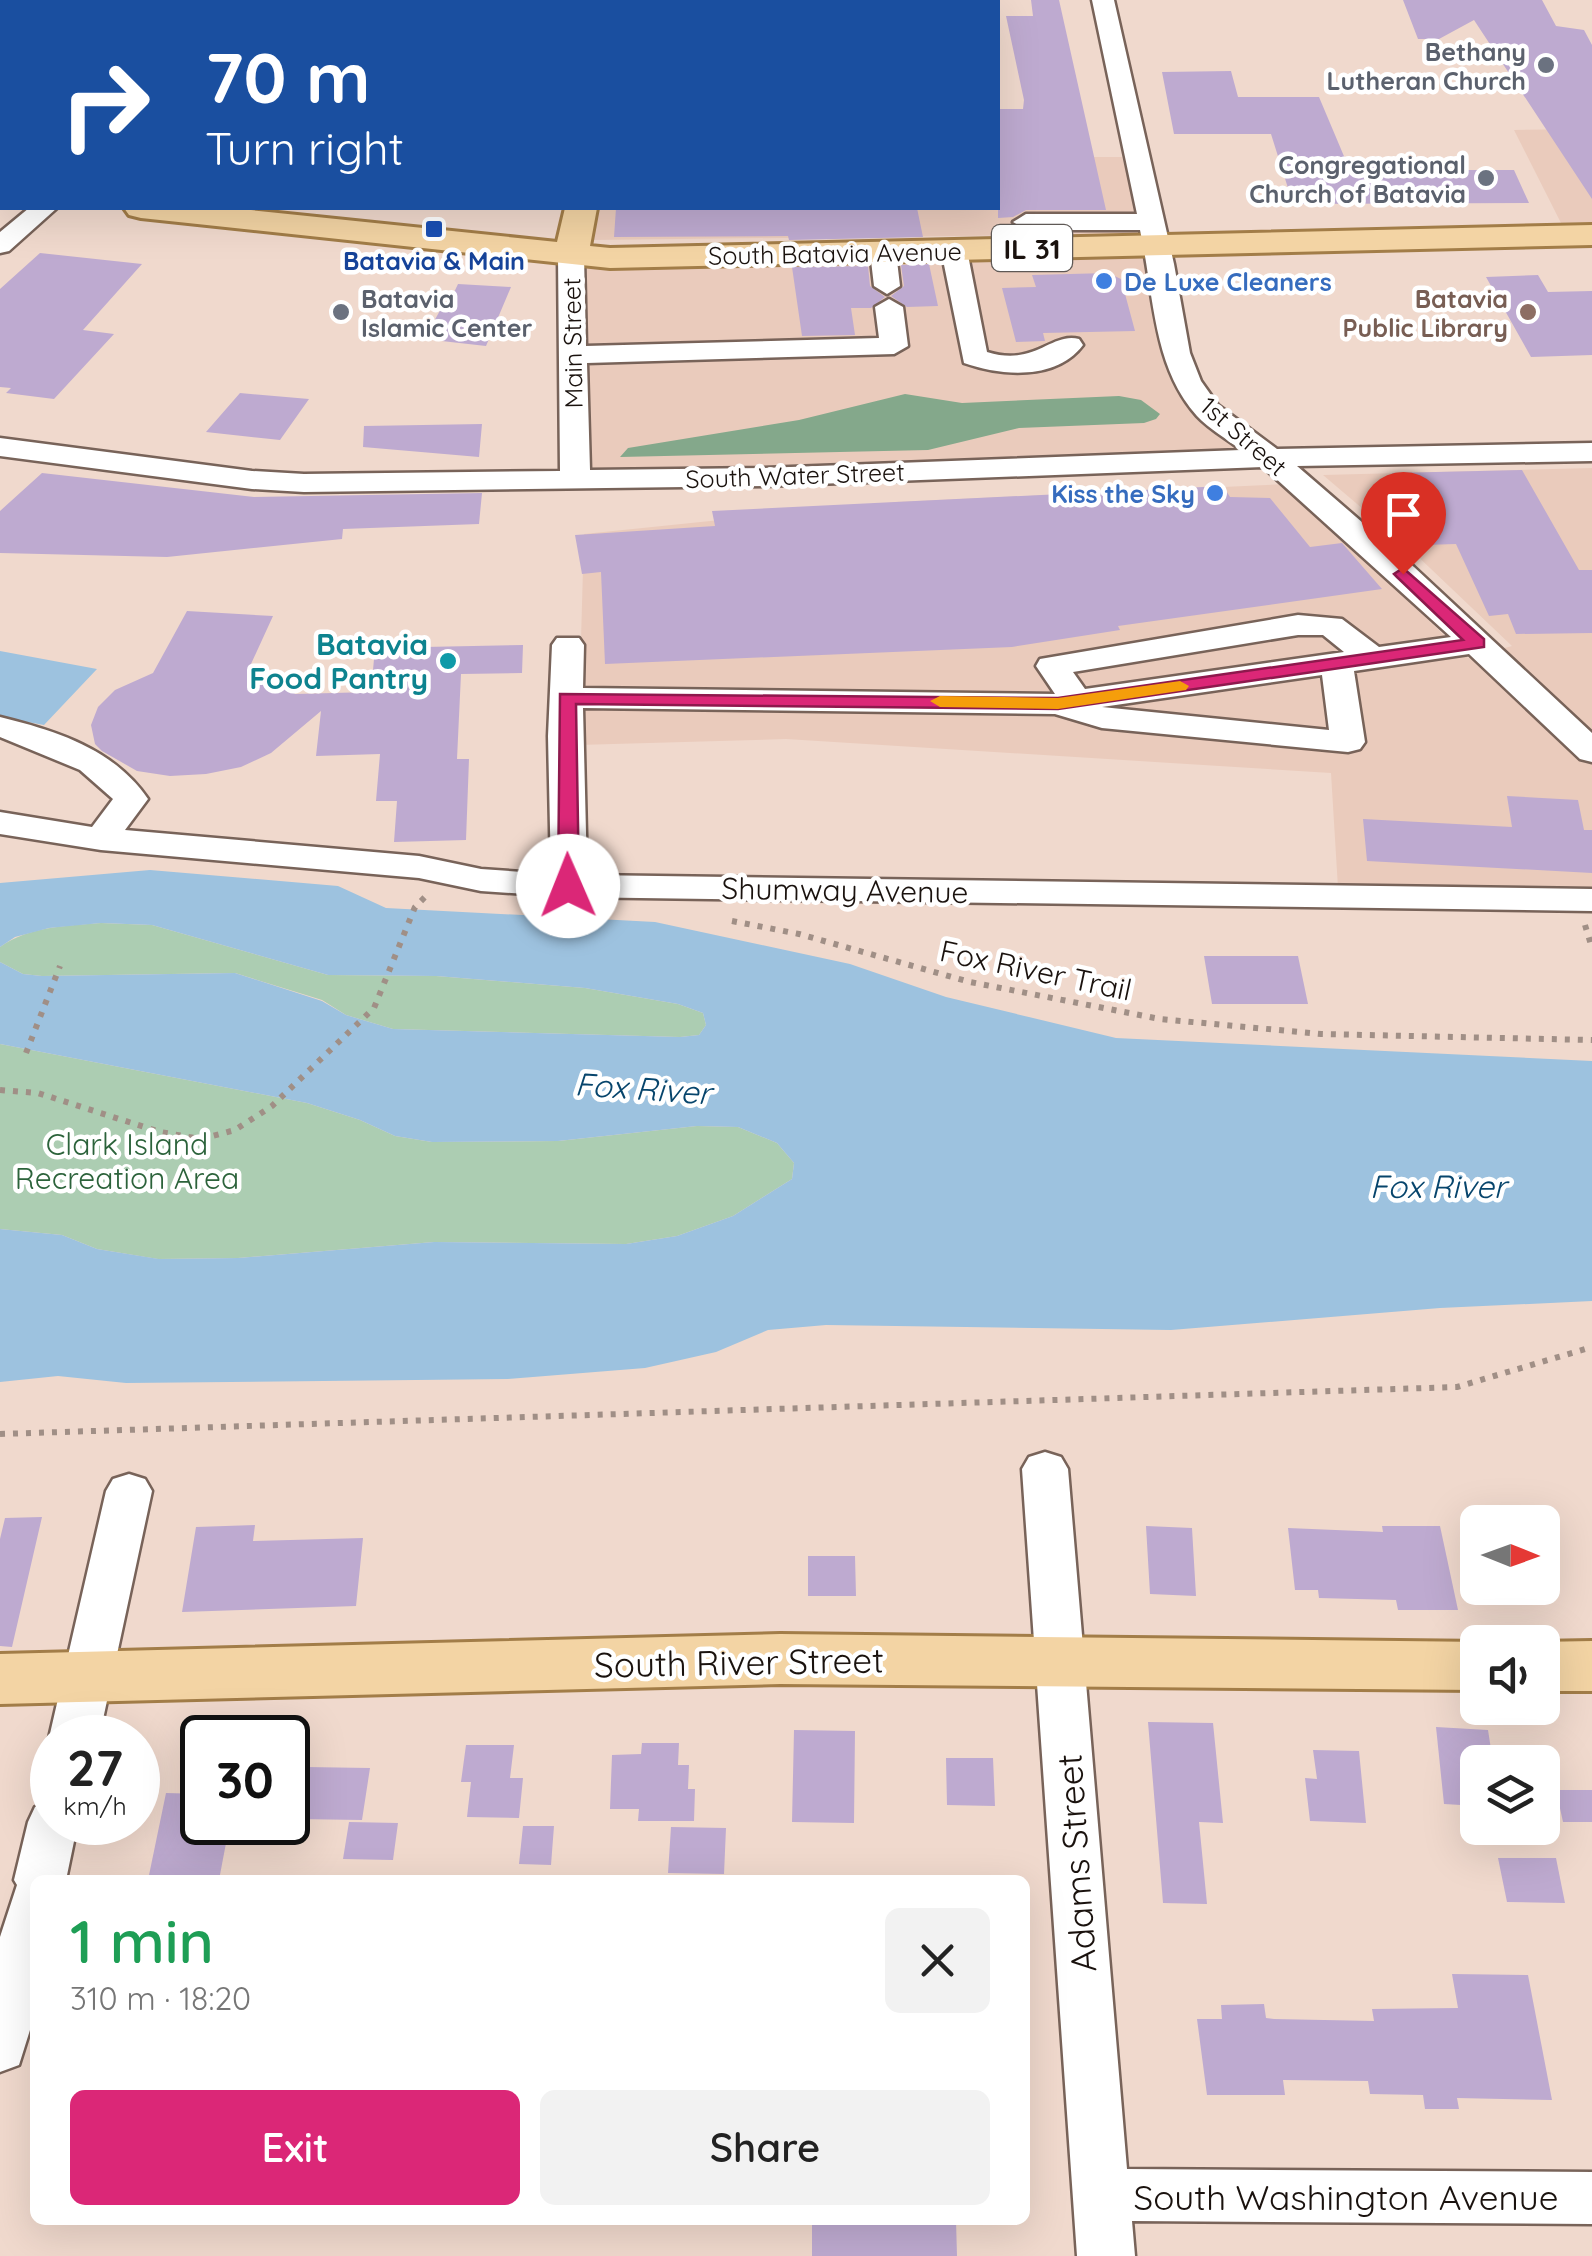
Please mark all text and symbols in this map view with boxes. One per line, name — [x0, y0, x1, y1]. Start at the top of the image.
text: 70 m — [205, 33, 371, 121]
place label: Bethany Lutheran Church — [1327, 36, 1526, 96]
icon: right — [40, 40, 170, 170]
marker: Bethany Lutheran Church — [1535, 54, 1557, 76]
text: Turn right — [205, 120, 404, 176]
place label: Congregational Church of Batavia — [1249, 149, 1466, 209]
marker: Congregational Church of Batavia — [1475, 167, 1497, 189]
marker: Batavia & Main — [423, 218, 445, 240]
road number: IL 31 — [992, 225, 1072, 271]
street label: South Batavia Avenue — [708, 235, 962, 271]
place label: Batavia & Main — [343, 245, 525, 276]
place label: De Luxe Cleaners — [1124, 266, 1332, 297]
marker: De Luxe Cleaners — [1093, 270, 1115, 292]
street label: Main Street — [555, 277, 589, 409]
place label: Batavia Islamic Center — [361, 283, 533, 343]
place label: Batavia Public Library — [1343, 283, 1508, 343]
marker: Batavia Islamic Center — [330, 301, 352, 323]
marker: Batavia Public Library — [1517, 301, 1539, 323]
street label: 1st Street — [1194, 390, 1294, 482]
street label: South Water Street — [685, 456, 905, 494]
pin — [1361, 472, 1446, 575]
place label: Kiss the Sky — [1051, 478, 1195, 509]
marker: Kiss the Sky — [1204, 482, 1226, 504]
icon: arrive — [1376, 487, 1431, 542]
place label: Batavia Food Pantry — [249, 625, 428, 697]
marker: Batavia Food Pantry — [437, 650, 459, 672]
position arrow — [516, 834, 620, 938]
street label: Shumway Avenue — [721, 869, 969, 911]
street label: Fox River Trail — [937, 931, 1135, 1009]
water label: Fox River — [574, 1063, 716, 1113]
park label: Clark Island Recreation Area — [15, 1125, 239, 1197]
water label: Fox River — [1370, 1166, 1510, 1206]
north arrow — [1460, 1505, 1560, 1605]
map controls — [1460, 1505, 1560, 1845]
button: sound — [1460, 1625, 1560, 1725]
street label: South River Street — [594, 1637, 884, 1687]
speed limit sign: 30 — [180, 1715, 310, 1845]
text: 27 — [67, 1736, 123, 1799]
button: layers — [1460, 1745, 1560, 1845]
street label: Adams Street — [1046, 1752, 1106, 1974]
text: km/h — [63, 1790, 127, 1821]
text: 1 min — [70, 1903, 214, 1978]
button: close — [885, 1908, 990, 2013]
text: 310 m · 18:20 — [70, 1978, 251, 2018]
button: Exit — [70, 2090, 520, 2205]
button: Share — [540, 2090, 990, 2205]
street label: South Washington Avenue — [1134, 2175, 1558, 2219]

